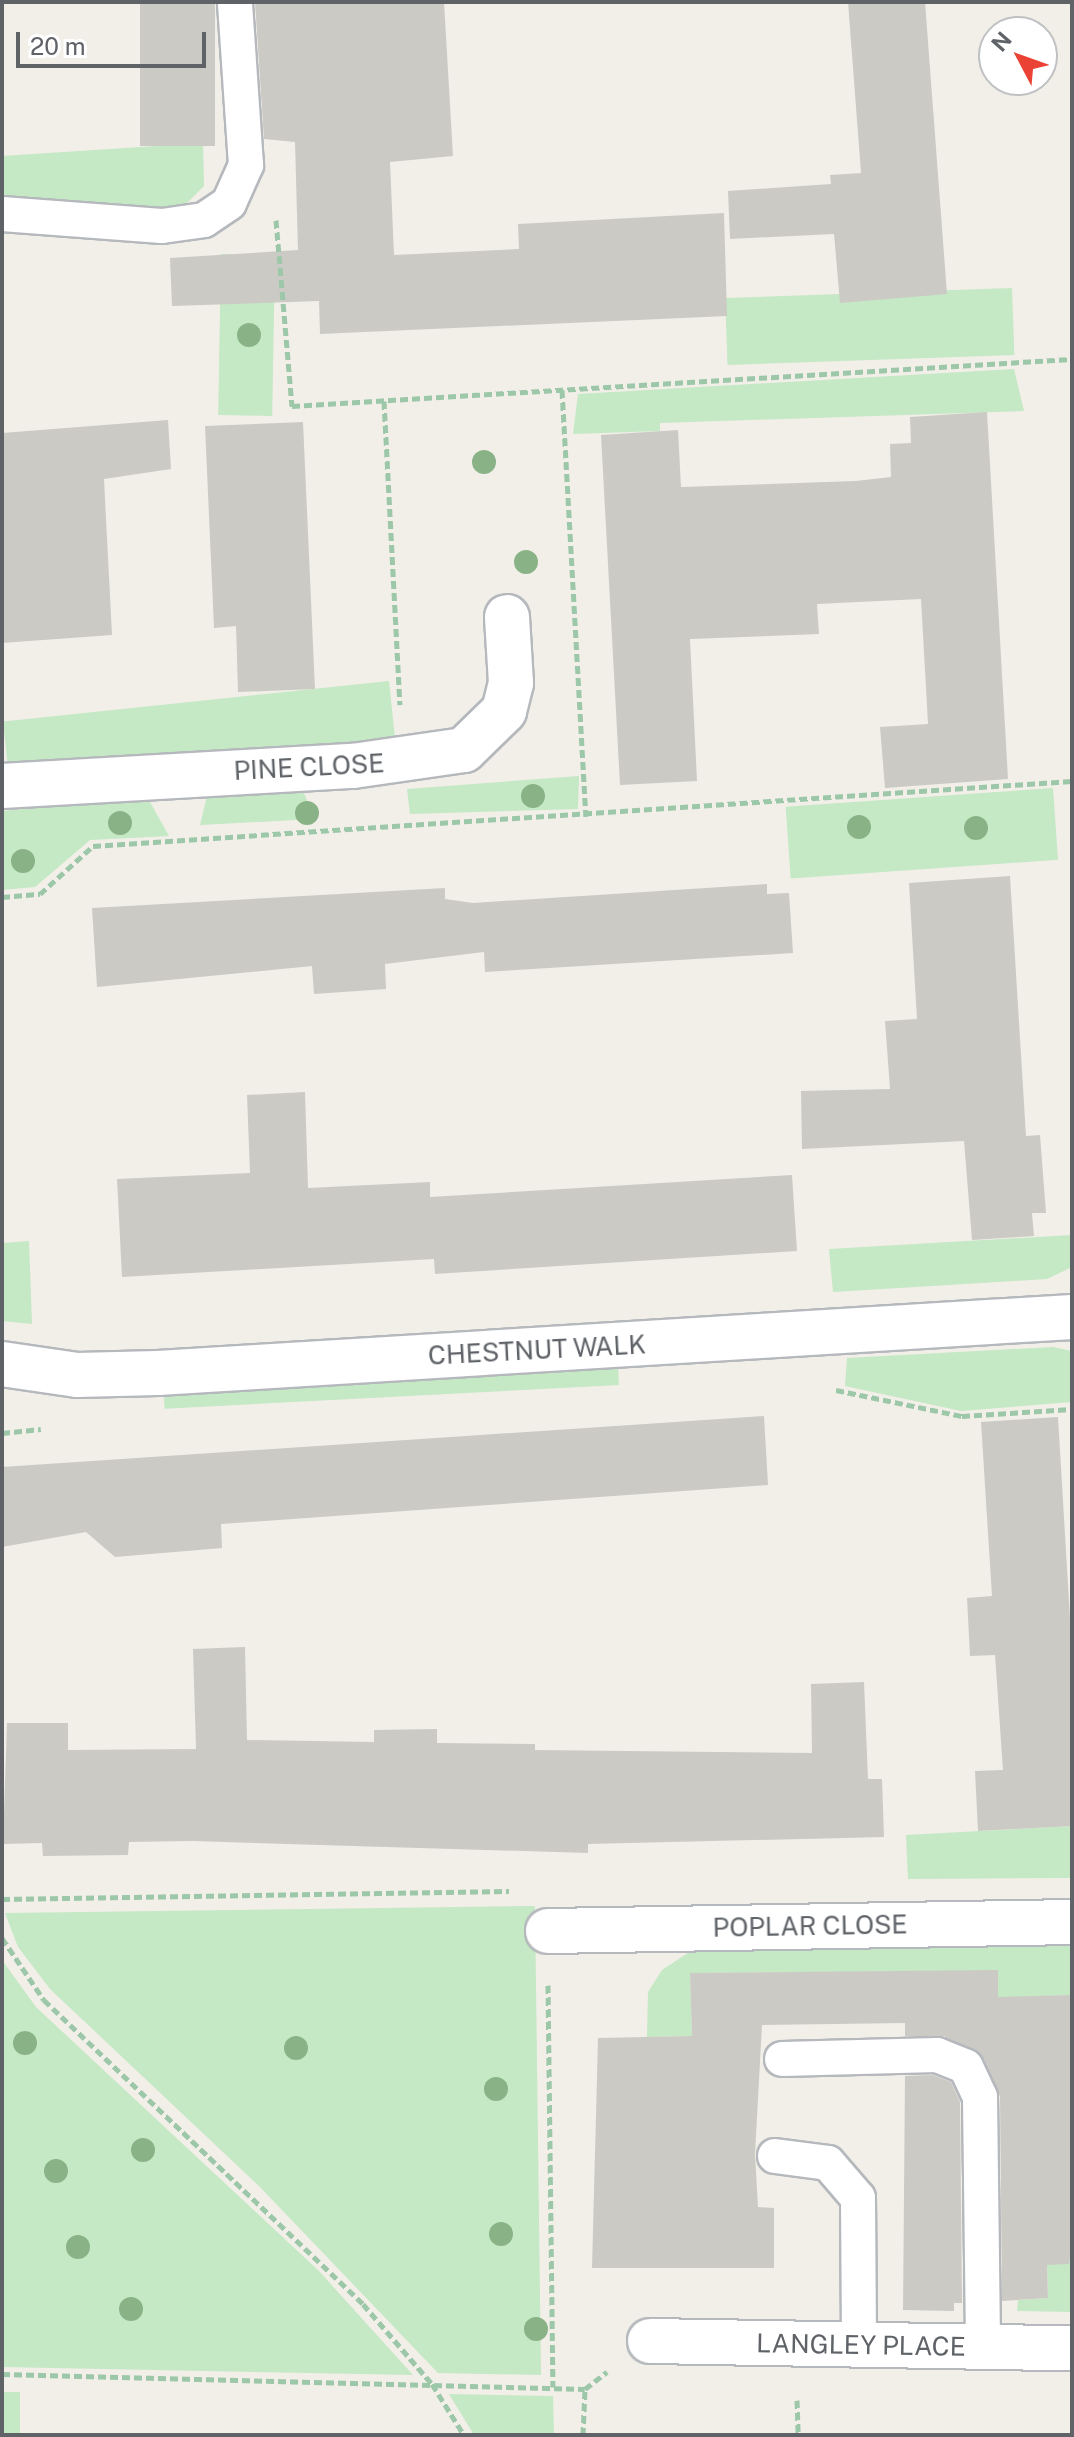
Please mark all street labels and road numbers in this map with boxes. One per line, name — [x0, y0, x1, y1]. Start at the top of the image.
street label: PINE CLOSE — [233, 747, 385, 787]
street label: CHESTNUT WALK — [427, 1329, 647, 1371]
street label: POPLAR CLOSE — [712, 1909, 908, 1943]
street label: LANGLEY PLACE — [756, 2328, 966, 2362]

